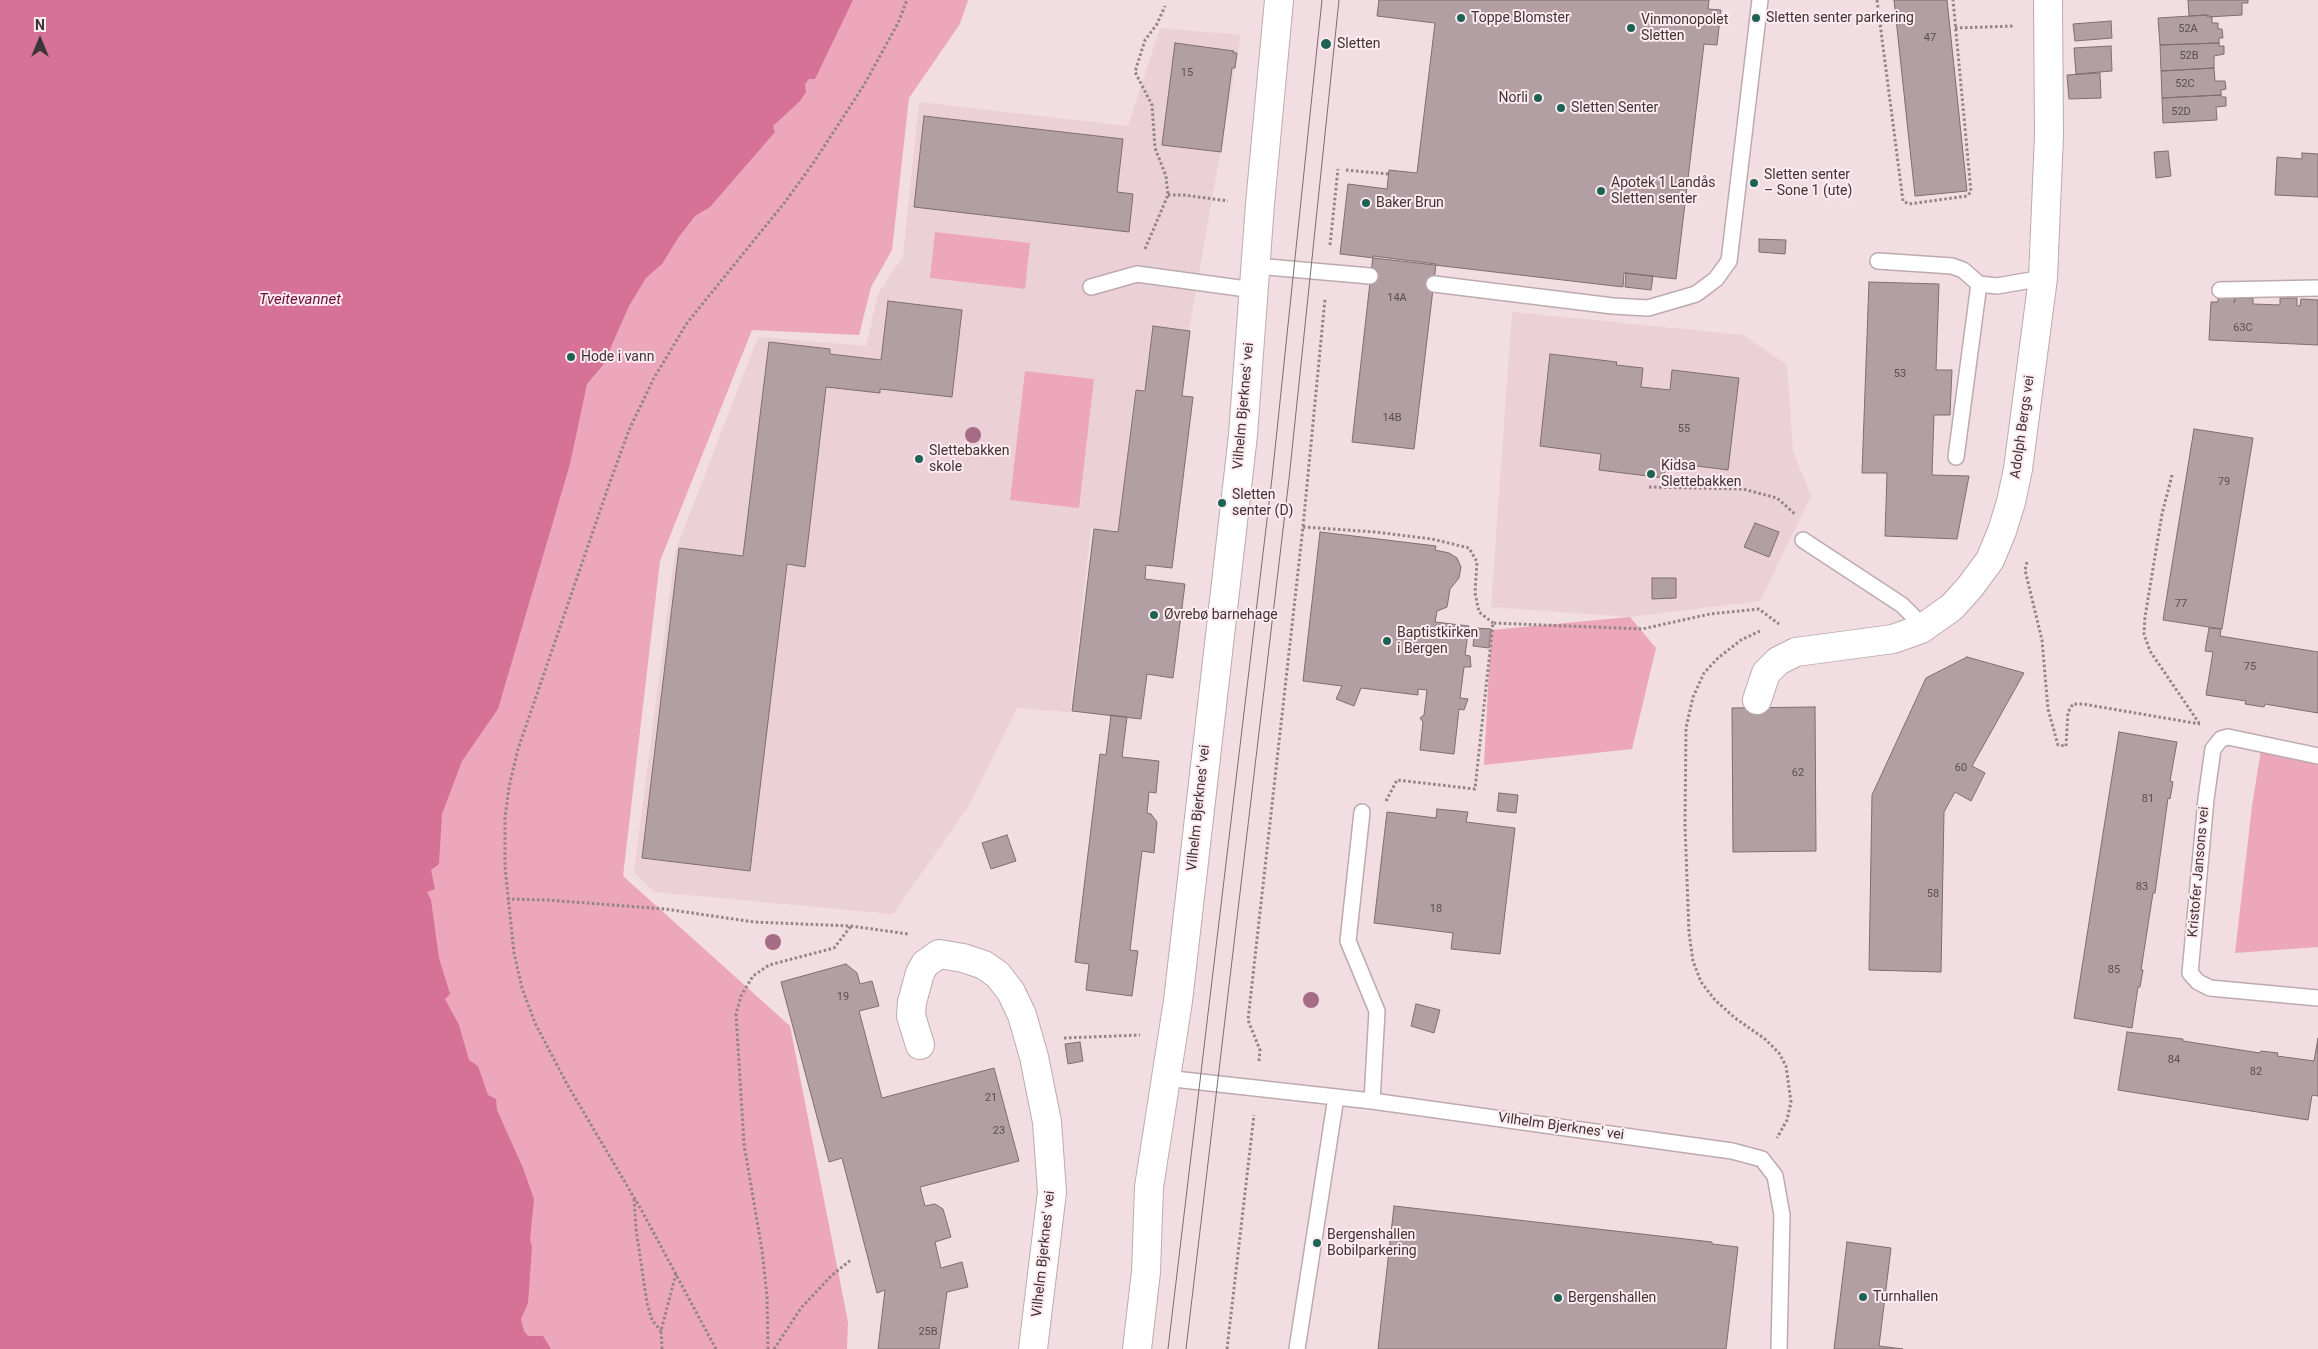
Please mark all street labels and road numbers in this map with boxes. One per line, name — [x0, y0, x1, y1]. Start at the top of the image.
street label: Vilhelm Bjerknes' vei — [1230, 342, 1258, 470]
street label: Adolph Bergs vei — [2007, 374, 2039, 480]
street label: Vilhelm Bjerknes' vei — [1184, 744, 1214, 872]
street label: Kristofer Jansons vei — [2185, 806, 2213, 938]
street label: Vilhelm Bjerknes' vei — [1497, 1110, 1625, 1144]
street label: Vilhelm Bjerknes' vei — [1029, 1190, 1059, 1318]

